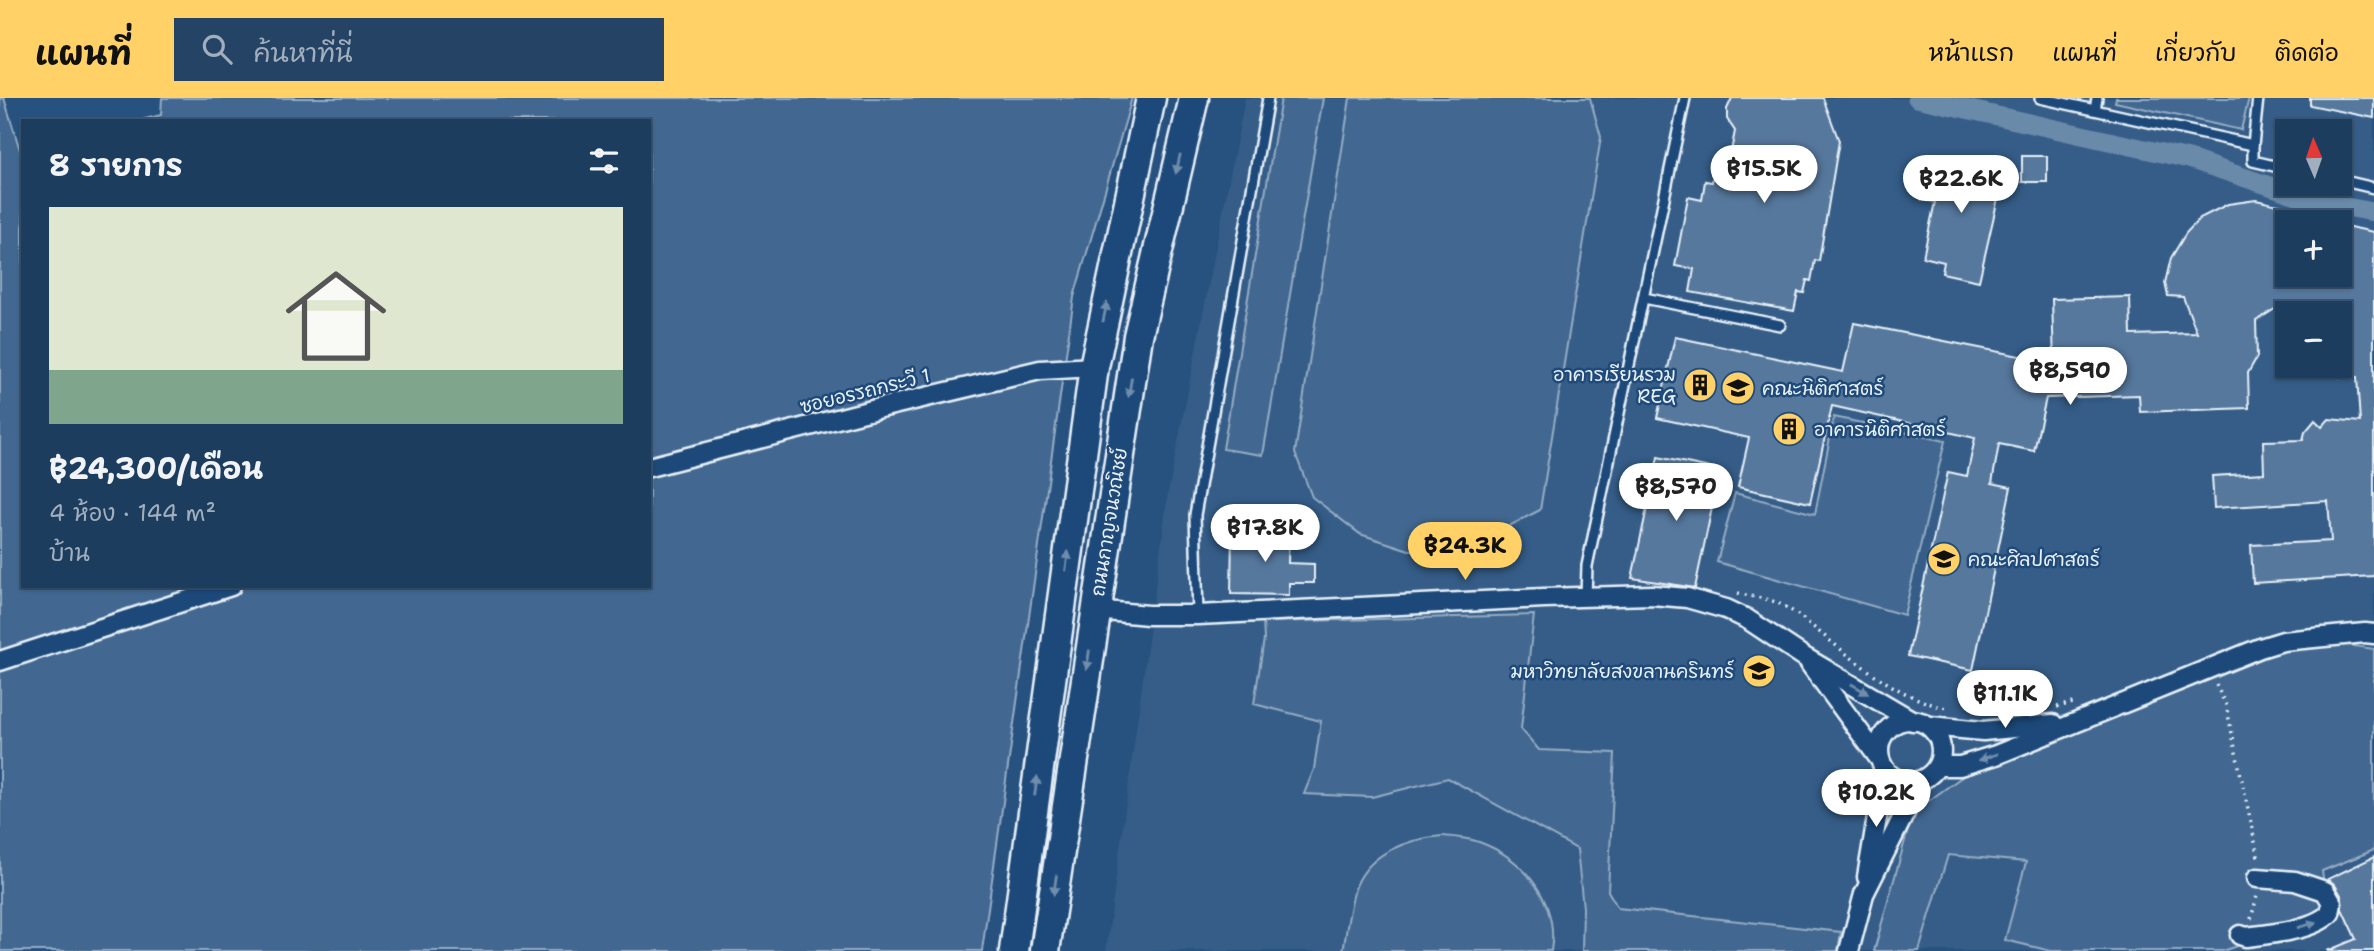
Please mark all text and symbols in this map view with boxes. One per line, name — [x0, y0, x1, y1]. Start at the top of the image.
search box — [174, 18, 664, 81]
icon: search — [198, 30, 236, 68]
text: แผนที่ — [35, 31, 132, 76]
text: ค้นหาที่นี่ — [254, 35, 353, 70]
text: หน้าแรก — [1929, 37, 2014, 69]
text: แผนที่ — [2052, 37, 2117, 69]
text: เกี่ยวกับ — [2155, 37, 2237, 69]
text: ติดต่อ — [2275, 37, 2339, 69]
north arrow — [2275, 119, 2352, 196]
map controls — [2275, 119, 2352, 378]
icon: filters — [585, 142, 623, 180]
text: 8 รายการ — [49, 145, 183, 186]
pin: ฿15.5K — [1707, 146, 1821, 205]
one-way arrow — [1173, 153, 1184, 175]
text: ฿15.5K — [1727, 153, 1801, 183]
pin: ฿22.6K — [1904, 156, 2018, 215]
text: ฿22.6K — [1919, 163, 2003, 193]
button: + — [2275, 210, 2352, 287]
icon: home — [273, 253, 399, 379]
one-way arrow — [1099, 301, 1110, 323]
button: − — [2275, 301, 2352, 378]
pin: ฿8,590 — [2013, 348, 2127, 407]
text: ฿8,590 — [2029, 355, 2111, 385]
place label: อาคารเรียนรวม REG — [1553, 362, 1676, 409]
street label: ซอยอรรถกระวี 1 — [797, 363, 933, 419]
building icon: อาคารเรียนรวม REG — [1681, 366, 1719, 404]
school or university icon: คณะนิติศาสตร์ — [1719, 369, 1757, 407]
one-way arrow — [1124, 376, 1135, 398]
place label: คณะนิติศาสตร์ — [1762, 376, 1884, 401]
building icon: อาคารนิติศาสตร์ — [1770, 410, 1808, 448]
place label: อาคารนิติศาสตร์ — [1814, 417, 1947, 442]
street label: ถนนกาญจนวณิชย์ — [1085, 446, 1133, 598]
text: ฿24,300/เดือน — [49, 448, 263, 489]
pin: ฿8,570 — [1619, 464, 1733, 523]
text: ฿8,570 — [1635, 471, 1717, 501]
text: 4 ห้อง · 144 m² — [49, 498, 216, 528]
pin: ฿17.8K — [1208, 504, 1322, 564]
text: ฿17.8K — [1227, 512, 1303, 542]
pin: ฿24.3K — [1408, 522, 1522, 582]
text: ฿24.3K — [1424, 530, 1506, 560]
text: บ้าน — [49, 538, 90, 568]
school or university icon: คณะศิลปศาสตร์ — [1925, 540, 1963, 578]
place label: คณะศิลปศาสตร์ — [1968, 547, 2100, 572]
one-way arrow — [1062, 550, 1073, 572]
one-way arrow — [1082, 649, 1093, 671]
school or university icon: มหาวิทยาลัยสงขลานครินทร์ — [1740, 652, 1778, 690]
place label: มหาวิทยาลัยสงขลานครินทร์ — [1511, 659, 1735, 684]
pin: ฿11.1K — [1948, 670, 2062, 730]
text: ฿11.1K — [1973, 678, 2037, 708]
one-way arrow — [1850, 683, 1869, 696]
one-way arrow — [1978, 752, 1999, 763]
pin: ฿10.2K — [1819, 770, 1933, 829]
one-way arrow — [1031, 775, 1042, 797]
text: ฿10.2K — [1838, 777, 1914, 807]
one-way arrow — [1049, 874, 1060, 896]
one-way arrow — [2296, 919, 2318, 930]

